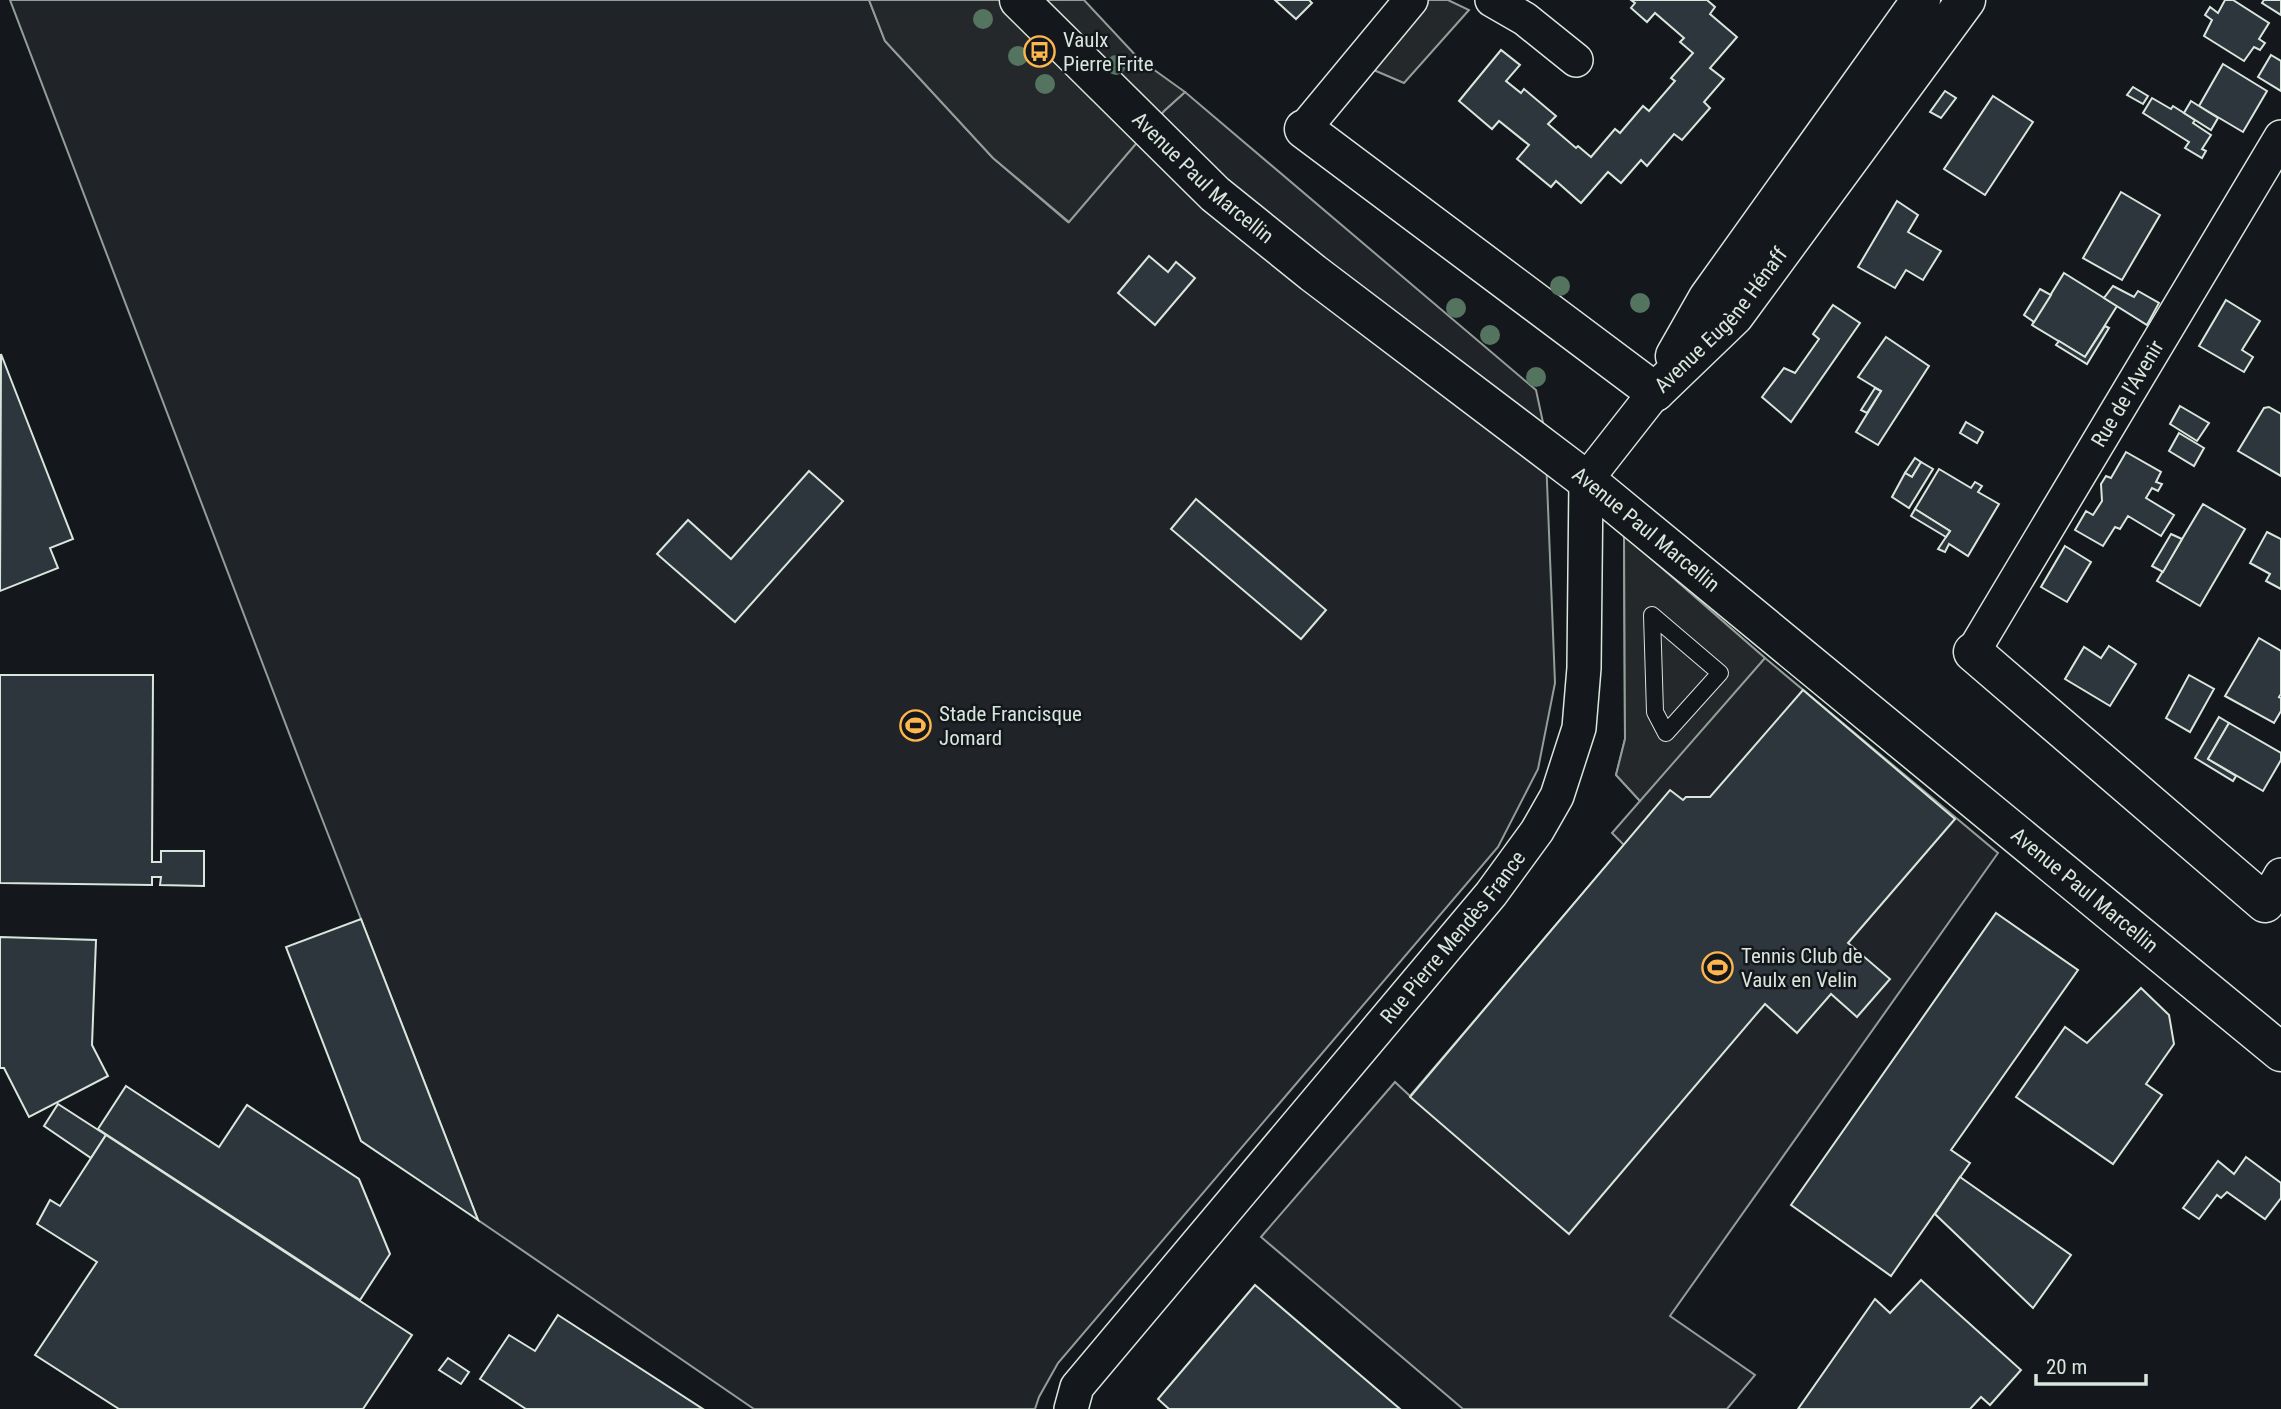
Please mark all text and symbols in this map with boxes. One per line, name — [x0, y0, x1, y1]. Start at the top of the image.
place label: Vaulx Pierre Frite — [1063, 28, 1154, 76]
bus stop icon: Vaulx Pierre Frite — [1023, 35, 1057, 69]
street label: Avenue Paul Marcellin — [1127, 107, 1278, 248]
street label: Avenue Eugène Hénaff — [1650, 243, 1792, 398]
street label: Rue de l'Avenir — [2086, 336, 2169, 451]
street label: Avenue Paul Marcellin — [1568, 462, 1724, 597]
place label: Stade Francisque Jomard — [939, 702, 1082, 750]
sports icon: Stade Francisque Jomard — [899, 709, 933, 743]
street label: Avenue Paul Marcellin — [2006, 823, 2163, 958]
street label: Rue Pierre Mendès France — [1375, 846, 1530, 1028]
place label: Tennis Club de Vaulx en Velin — [1741, 944, 1863, 992]
sports icon: Tennis Club de Vaulx en Velin — [1701, 951, 1735, 985]
scale bar — [2036, 1342, 2146, 1386]
text: 20 m — [2046, 1355, 2087, 1379]

